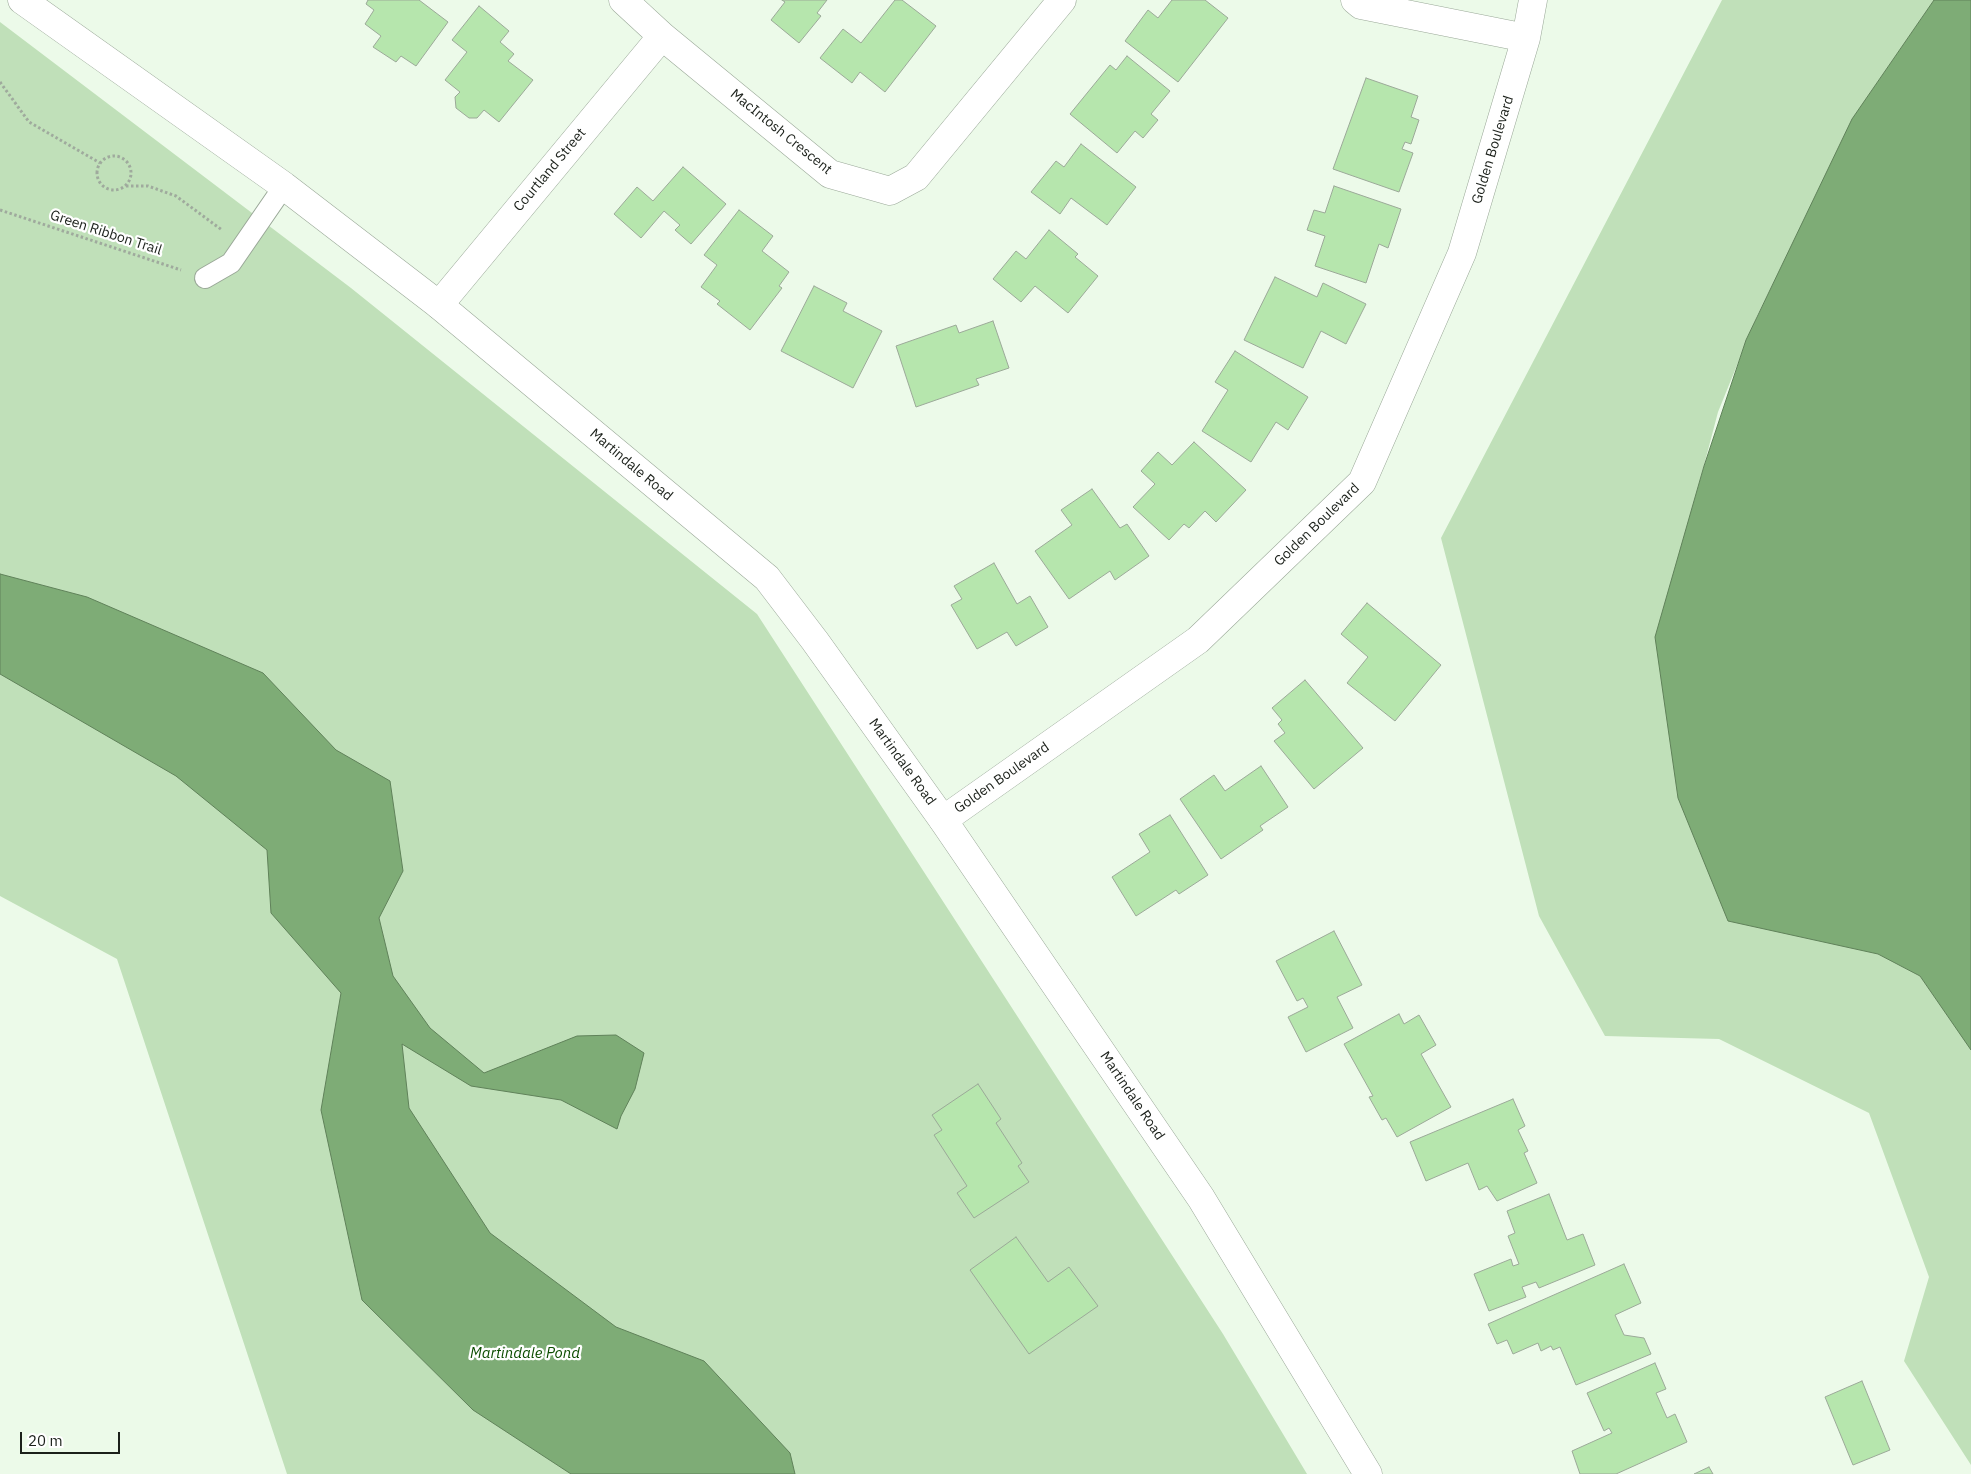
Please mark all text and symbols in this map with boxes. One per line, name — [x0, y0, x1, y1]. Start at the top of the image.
street label: MacIntosh Crescent — [727, 86, 835, 178]
street label: Golden Boulevard — [1469, 94, 1517, 206]
street label: Courtland Street — [510, 125, 590, 215]
street label: Green Ribbon Trail — [48, 207, 164, 259]
street label: Martindale Road — [586, 425, 676, 505]
street label: Golden Boulevard — [1271, 480, 1363, 570]
street label: Martindale Road — [865, 715, 939, 809]
street label: Golden Boulevard — [951, 739, 1053, 817]
street label: Martindale Road — [1096, 1049, 1168, 1143]
water label: Martindale Pond — [470, 1345, 580, 1363]
scale bar — [22, 1422, 122, 1454]
text: 20 m — [28, 1431, 63, 1450]

